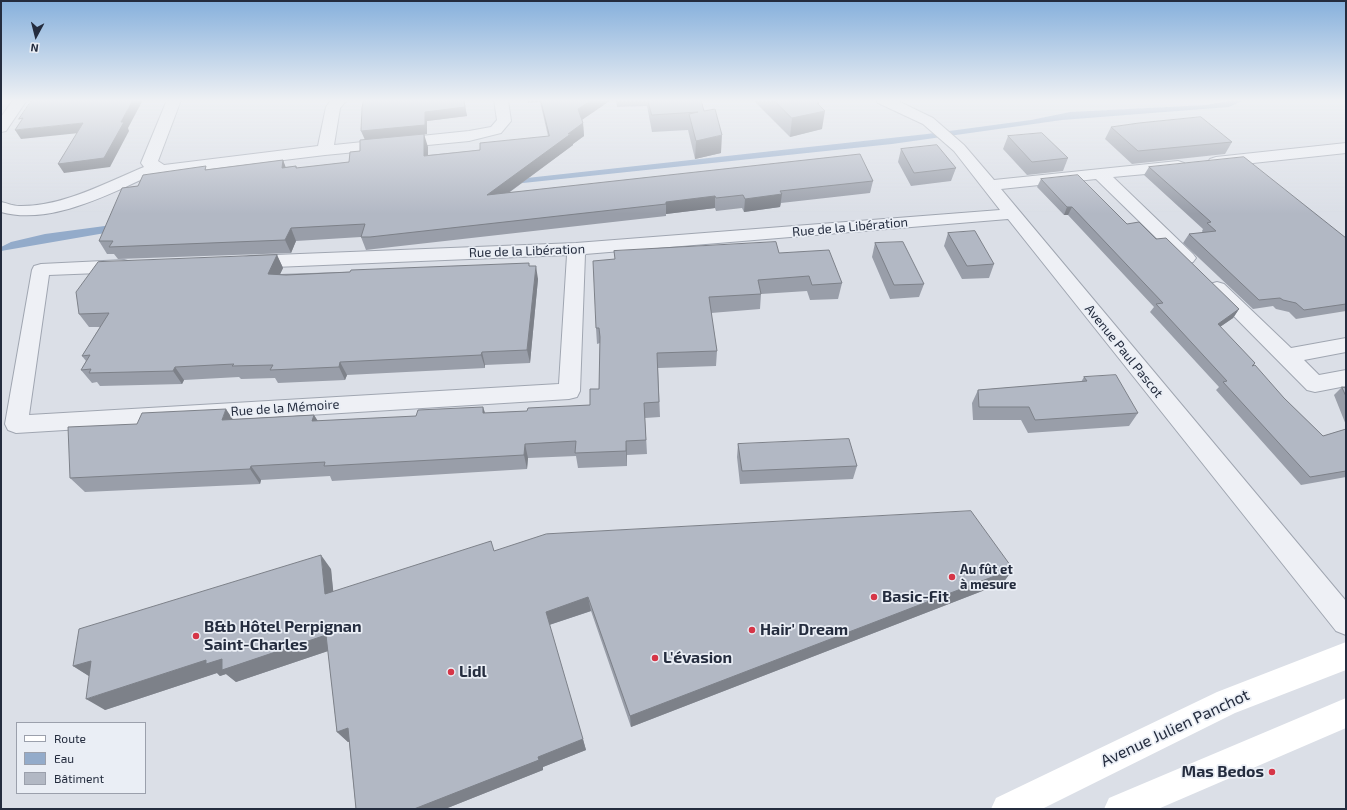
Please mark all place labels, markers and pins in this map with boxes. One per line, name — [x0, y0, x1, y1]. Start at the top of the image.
place label: Au fût et à mesure — [960, 562, 1016, 593]
marker: Au fût et à mesure — [947, 572, 957, 582]
place label: Basic-Fit — [882, 587, 949, 607]
marker: Basic-Fit — [869, 592, 879, 602]
place label: B&b Hôtel Perpignan Saint-Charles — [204, 617, 362, 655]
place label: Hair' Dream — [760, 620, 848, 640]
marker: Hair' Dream — [747, 625, 757, 635]
marker: B&b Hôtel Perpignan Saint-Charles — [191, 631, 201, 641]
place label: L'évasion — [663, 648, 732, 668]
marker: L'évasion — [650, 653, 660, 663]
place label: Lidl — [459, 662, 487, 682]
marker: Lidl — [446, 667, 456, 677]
place label: Mas Bedos — [1182, 762, 1264, 782]
marker: Mas Bedos — [1267, 767, 1277, 777]

